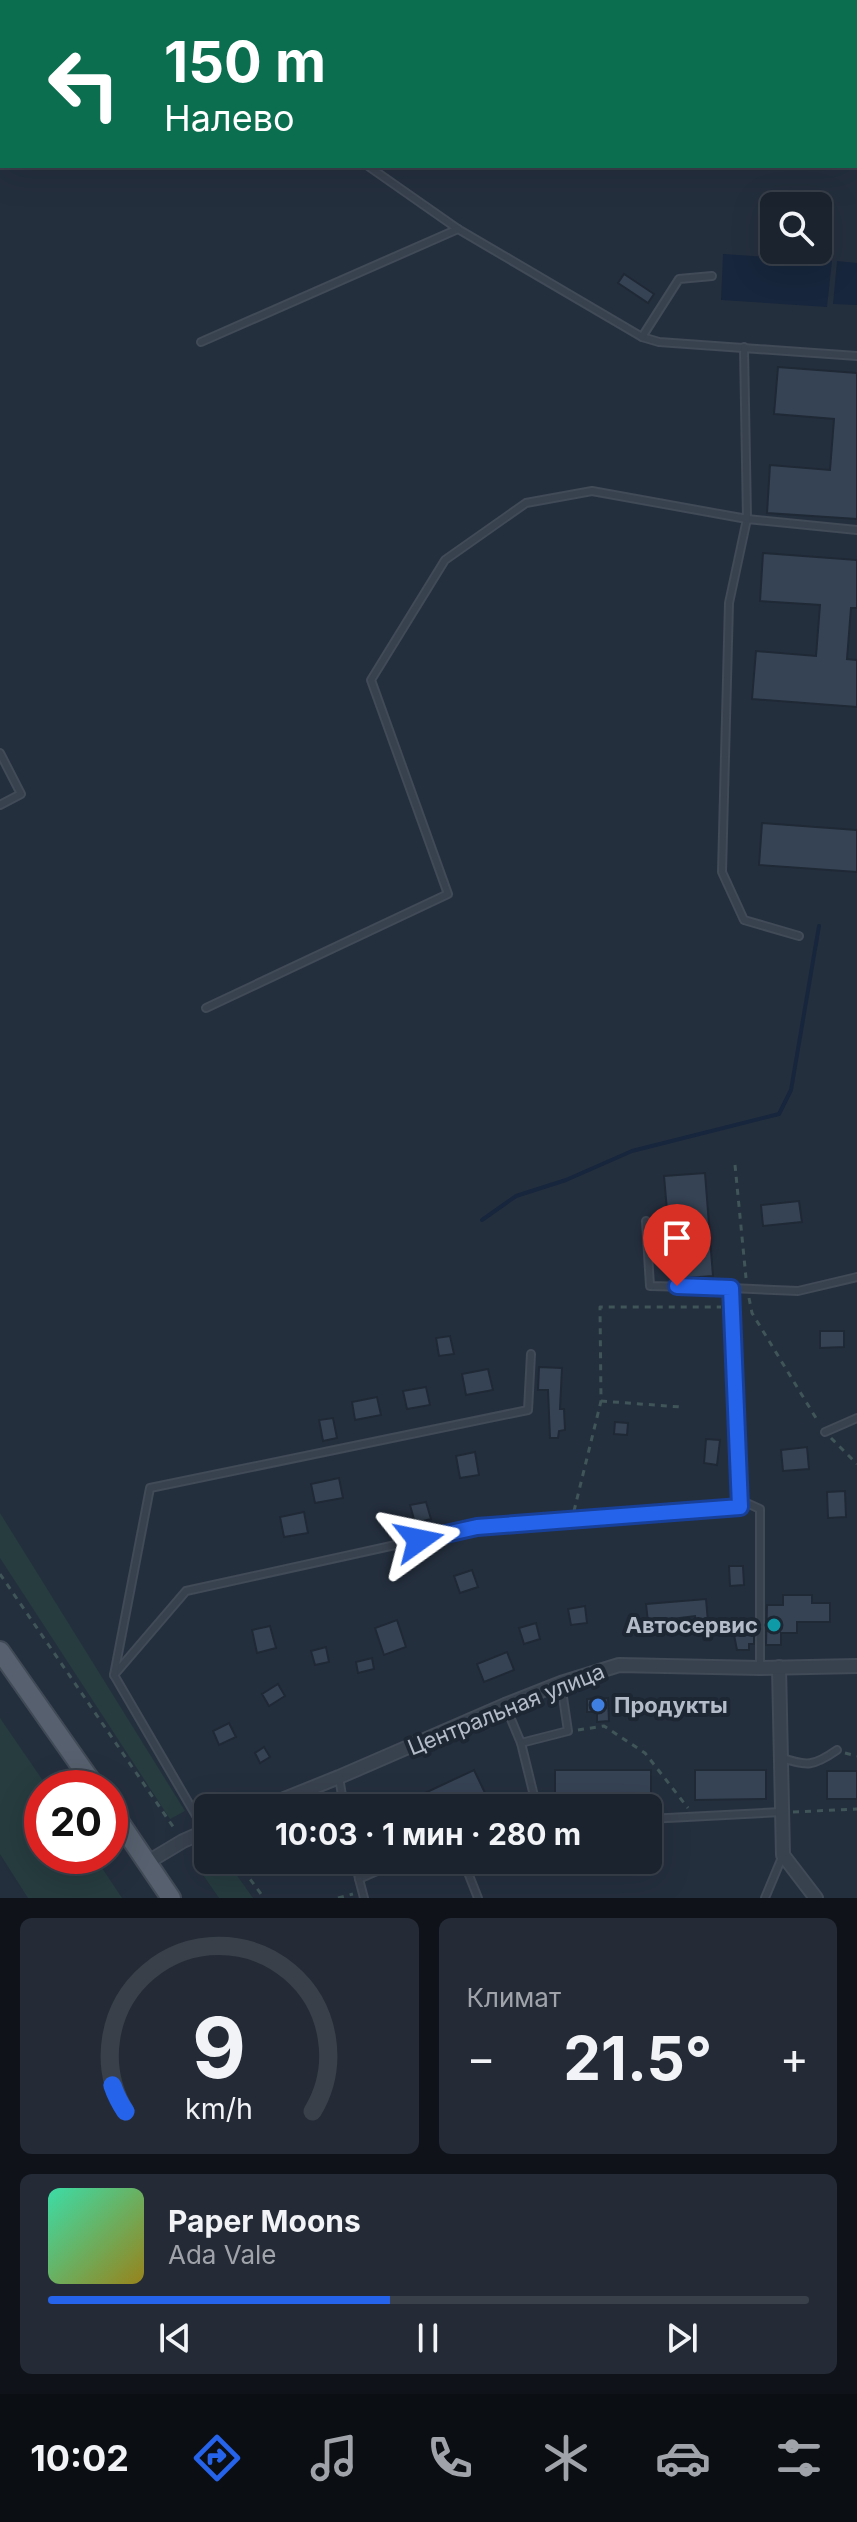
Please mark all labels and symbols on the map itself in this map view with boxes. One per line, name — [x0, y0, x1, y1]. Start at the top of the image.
pin — [643, 1204, 711, 1286]
position arrow — [377, 1498, 461, 1582]
place label: Автосервис — [625, 1612, 758, 1638]
marker: Автосервис — [765, 1616, 783, 1634]
street label: Центральная улица — [404, 1658, 608, 1760]
place label: Продукты — [614, 1692, 728, 1718]
marker: Продукты — [589, 1696, 607, 1714]
speed limit sign: 20 — [24, 1770, 128, 1874]

